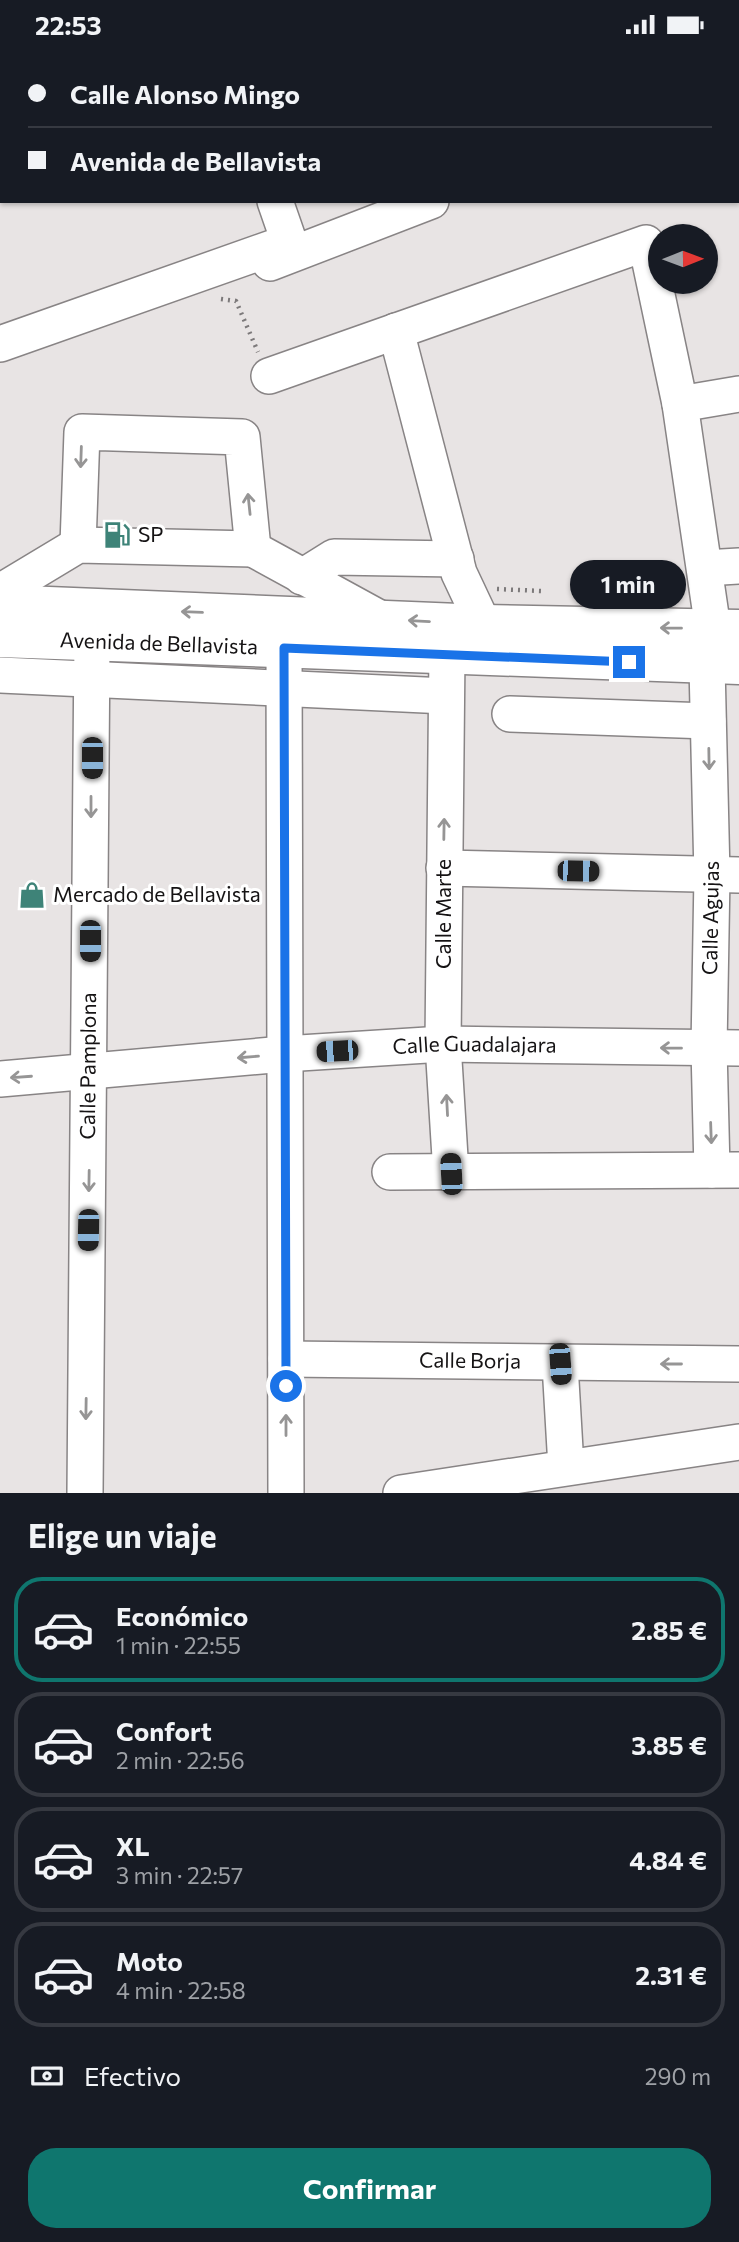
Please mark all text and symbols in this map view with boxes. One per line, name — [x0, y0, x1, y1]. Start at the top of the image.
text: 22:53 — [35, 9, 102, 40]
text: Calle Alonso Mingo — [70, 78, 300, 109]
text: Avenida de Bellavista — [70, 145, 321, 176]
north arrow — [648, 224, 718, 294]
map controls — [648, 224, 718, 294]
one-way arrow — [75, 445, 88, 468]
one-way arrow — [242, 493, 255, 516]
fuel station icon: SP — [102, 520, 132, 550]
place label: SP — [138, 521, 164, 546]
callout: 1 min — [571, 561, 687, 609]
text: 1 min — [601, 570, 655, 598]
one-way arrow — [180, 606, 203, 619]
one-way arrow — [408, 614, 431, 627]
one-way arrow — [660, 621, 683, 634]
street label: Avenida de Bellavista — [59, 626, 259, 658]
route end — [613, 646, 645, 678]
car — [82, 737, 103, 779]
one-way arrow — [703, 747, 716, 770]
one-way arrow — [84, 795, 98, 818]
one-way arrow — [438, 818, 451, 841]
street label: Calle Marte — [430, 859, 455, 969]
car — [557, 860, 600, 882]
street label: Calle Agujas — [696, 861, 723, 975]
shop icon: Mercado de Bellavista — [17, 880, 47, 910]
place label: Mercado de Bellavista — [53, 881, 261, 906]
car — [80, 920, 101, 962]
street label: Calle Pamplona — [74, 992, 100, 1140]
street label: Calle Guadalajara — [392, 1030, 557, 1058]
car — [316, 1039, 359, 1063]
one-way arrow — [660, 1041, 683, 1055]
one-way arrow — [237, 1051, 260, 1064]
one-way arrow — [10, 1071, 33, 1084]
one-way arrow — [440, 1095, 453, 1117]
one-way arrow — [705, 1121, 718, 1144]
car — [440, 1152, 463, 1196]
one-way arrow — [82, 1170, 96, 1193]
car — [78, 1209, 99, 1251]
car — [549, 1342, 572, 1386]
street label: Calle Borja — [419, 1346, 521, 1373]
one-way arrow — [660, 1357, 683, 1371]
route start — [270, 1370, 302, 1402]
one-way arrow — [79, 1397, 93, 1420]
one-way arrow — [279, 1414, 293, 1437]
text: Elige un viaje — [28, 1515, 217, 1555]
icon: car — [32, 1598, 95, 1661]
text: Económico — [116, 1600, 248, 1631]
text: 2.85 € — [631, 1614, 707, 1645]
text: 1 min · 22:55 — [116, 1631, 241, 1659]
icon: car — [32, 1713, 95, 1776]
text: Confort — [116, 1715, 212, 1746]
text: 3.85 € — [631, 1729, 707, 1760]
text: 2 min · 22:56 — [116, 1746, 245, 1774]
icon: car — [32, 1828, 95, 1891]
text: XL — [116, 1830, 150, 1861]
text: 4.84 € — [629, 1844, 707, 1875]
text: 3 min · 22:57 — [116, 1861, 243, 1889]
icon: car — [32, 1943, 95, 2006]
text: Moto — [116, 1945, 183, 1976]
text: 2.31 € — [635, 1959, 707, 1990]
text: 4 min · 22:58 — [116, 1976, 246, 2004]
icon: cash — [28, 2057, 66, 2095]
text: Efectivo — [84, 2060, 181, 2091]
text: 290 m — [645, 2062, 711, 2090]
button: Confirmar — [28, 2148, 711, 2228]

